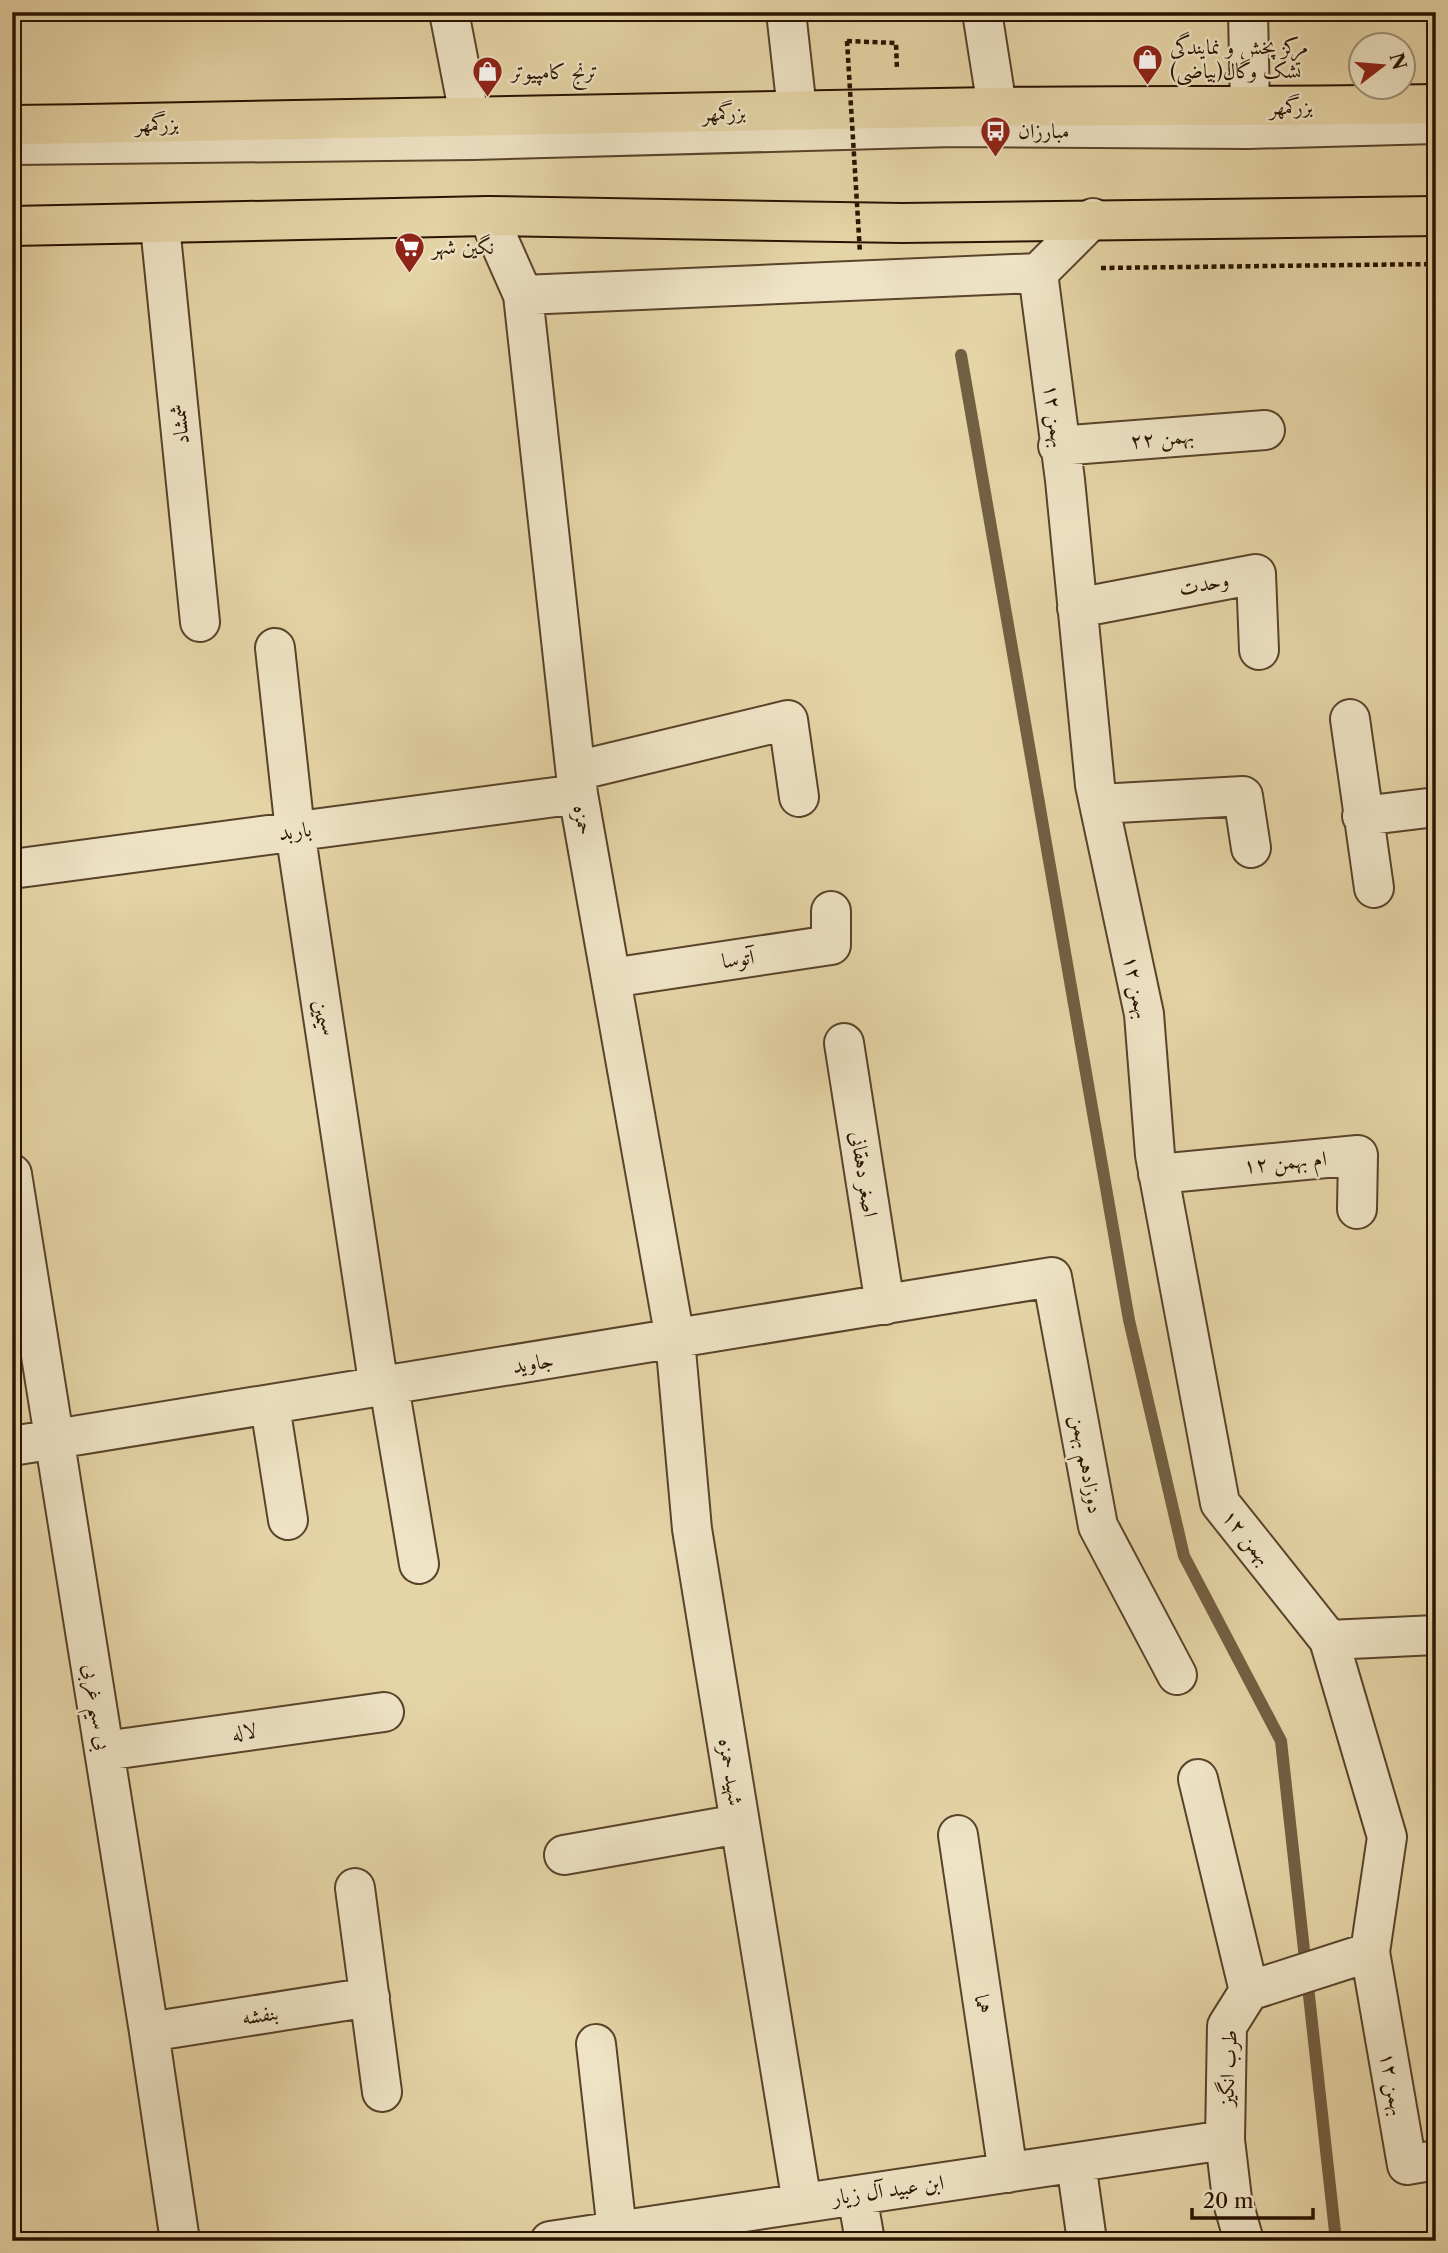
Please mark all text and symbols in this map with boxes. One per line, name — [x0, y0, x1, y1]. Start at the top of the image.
place label: مرکز پخش و نمایندگی تشک وگال(بیاضی) — [1170, 31, 1308, 86]
north arrow — [1346, 32, 1416, 102]
shop icon: مرکز پخش و نمایندگی تشک وگال(بیاضی) — [1130, 42, 1164, 86]
text: N — [1385, 50, 1411, 73]
shop icon: ترنج کامپیوتر — [471, 55, 505, 99]
place label: ترنج کامپیوتر — [509, 59, 598, 90]
street label: بزرگمهر — [1267, 93, 1313, 120]
street label: بزرگمهر — [700, 98, 746, 127]
street label: بزرگمهر — [133, 110, 179, 137]
bus stop icon: مبارزان — [978, 114, 1012, 158]
place label: مبارزان — [1018, 118, 1069, 144]
supermarket icon: نگین شهر — [392, 230, 426, 274]
place label: نگین شهر — [430, 234, 494, 261]
street label: ۱۲ بهمن — [1037, 383, 1072, 449]
street label: شمشاد — [165, 402, 194, 446]
street label: ۲۲ بهمن — [1129, 422, 1195, 455]
street label: وحدت — [1177, 566, 1231, 601]
street label: حمزه — [568, 803, 598, 837]
street label: باربد — [277, 816, 313, 846]
street label: آتوسا — [720, 944, 758, 974]
street label: ۱۲ بهمن — [1117, 953, 1156, 1021]
street label: سیمین — [308, 998, 339, 1038]
street label: اصغر دهقانی — [844, 1129, 884, 1219]
street label: ۱۲ ام بهمن — [1242, 1145, 1328, 1184]
street label: جاوید — [511, 1347, 555, 1379]
street label: دوزادهم بهمن — [1059, 1412, 1108, 1517]
street label: ۱۲ بهمن — [1216, 1504, 1277, 1571]
street label: بی سیم غربی — [69, 1662, 117, 1754]
street label: لاله — [230, 1717, 258, 1746]
street label: شهید حمزه — [712, 1736, 749, 1808]
street label: هما — [970, 1993, 997, 2015]
street label: بنفشه — [240, 1999, 280, 2030]
street label: طرب انگیز — [1213, 2029, 1243, 2109]
street label: ۱۲ بهمن — [1374, 2050, 1411, 2118]
street label: ابن عبید آل زیار — [828, 2169, 946, 2211]
scale bar — [1192, 2176, 1313, 2220]
text: 20 m — [1203, 2188, 1254, 2213]

